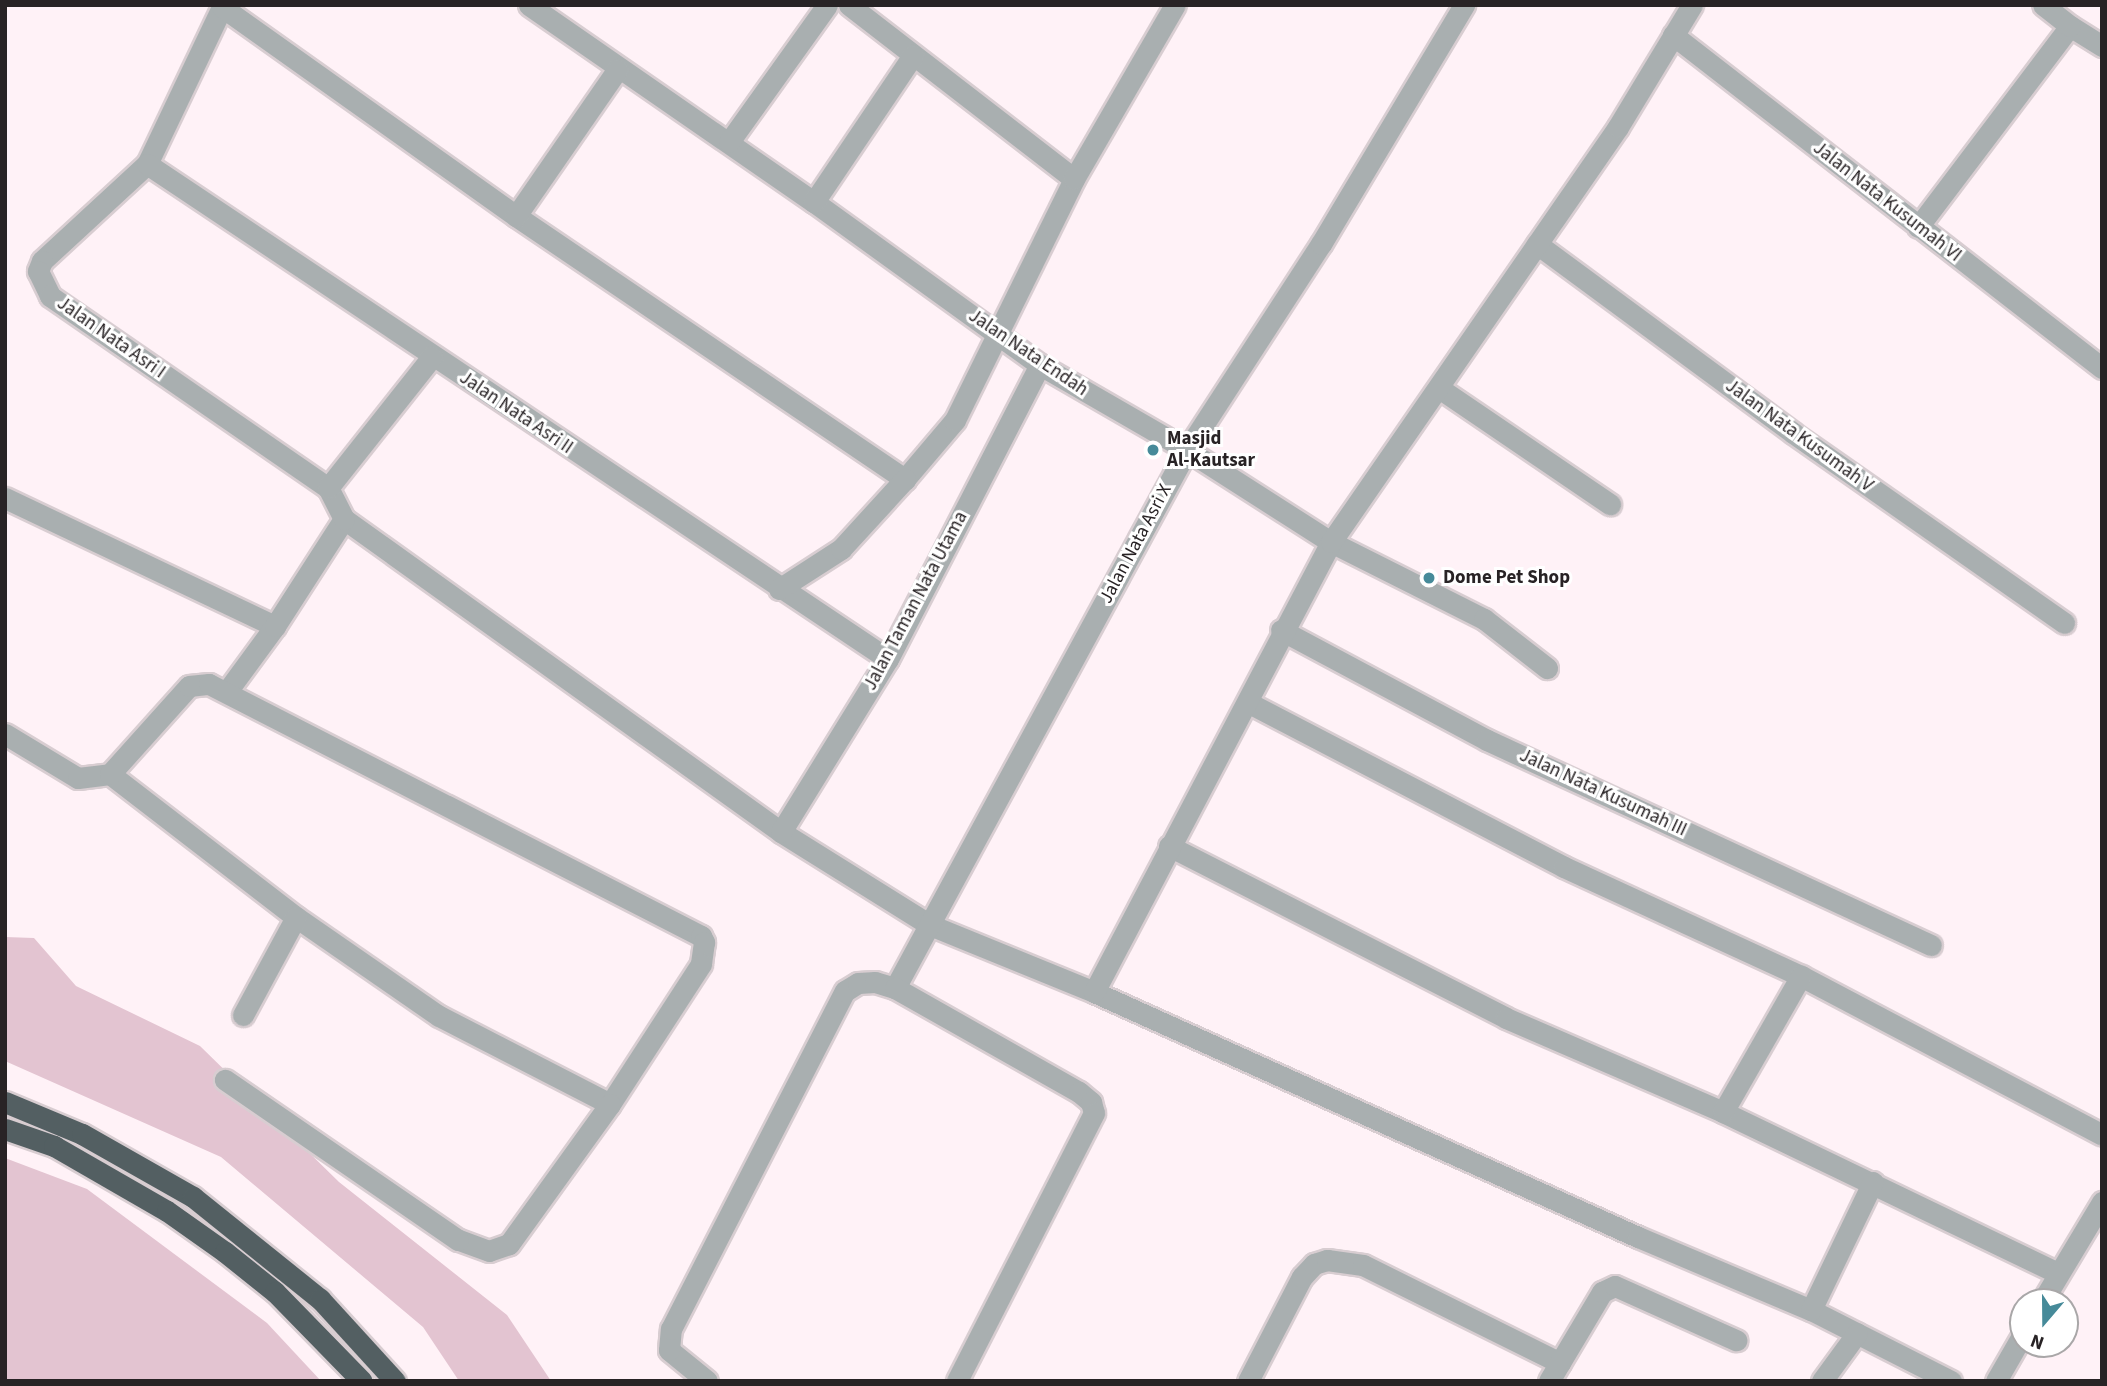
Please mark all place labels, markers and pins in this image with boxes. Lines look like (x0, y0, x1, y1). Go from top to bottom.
place label: Masjid Al-Kautsar (1167, 428, 1255, 472)
marker: Masjid Al-Kautsar (1145, 442, 1161, 458)
place label: Dome Pet Shop (1443, 567, 1570, 589)
marker: Dome Pet Shop (1421, 570, 1437, 586)

